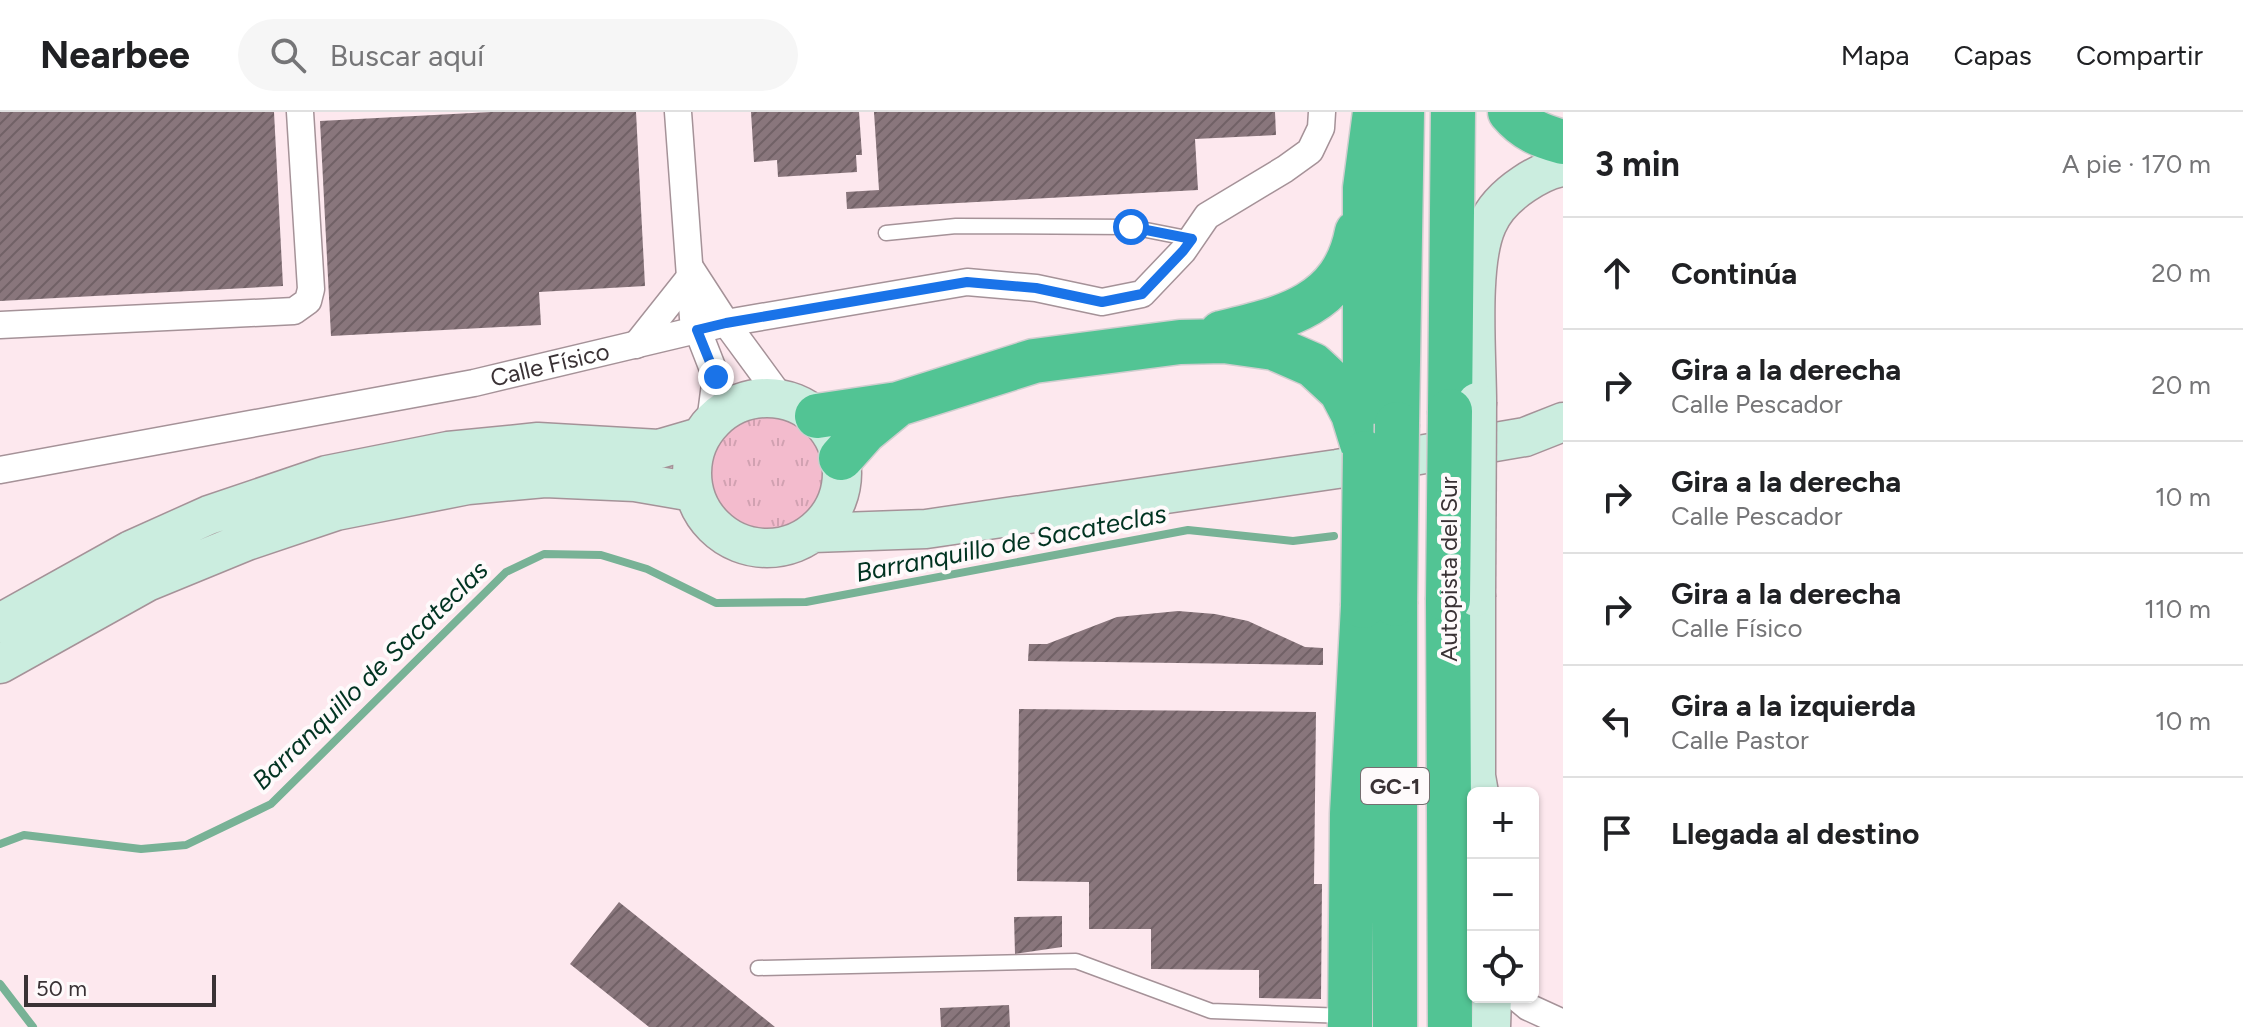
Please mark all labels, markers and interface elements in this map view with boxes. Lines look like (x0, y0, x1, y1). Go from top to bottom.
search box (238, 19, 798, 91)
text: Nearbee (40, 32, 190, 78)
icon: search (266, 33, 310, 77)
text: Buscar aquí (330, 37, 484, 74)
text: Mapa (1841, 38, 1910, 72)
text: Capas (1954, 38, 2032, 72)
text: Compartir (2076, 38, 2203, 72)
text: 3 min (1595, 144, 1680, 185)
text: A pie · 170 m (2062, 148, 2211, 180)
route start (1113, 209, 1149, 245)
icon: ahead (1595, 251, 1639, 295)
text: Continúa (1671, 255, 1797, 292)
text: 20 m (2151, 257, 2211, 289)
street label: Calle Físico (487, 336, 612, 393)
text: Gira a la derecha (1671, 351, 1901, 388)
route end (698, 359, 734, 395)
icon: right (1595, 363, 1639, 407)
text: 20 m (2151, 369, 2211, 401)
text: Calle Pescador (1671, 388, 1843, 420)
text: Gira a la derecha (1671, 463, 1901, 500)
icon: right (1595, 475, 1639, 519)
street label: Autopista del Sur (1434, 476, 1463, 662)
text: 10 m (2155, 481, 2211, 513)
water label: Barranquillo de Sacateclas (853, 497, 1169, 589)
text: Calle Pescador (1671, 500, 1843, 532)
water label: Barranquillo de Sacateclas (245, 554, 495, 796)
text: Gira a la derecha (1671, 575, 1901, 612)
icon: right (1595, 587, 1639, 631)
text: 110 m (2144, 593, 2211, 625)
text: Calle Físico (1671, 612, 1803, 644)
text: Gira a la izquierda (1671, 687, 1916, 724)
icon: left (1595, 699, 1639, 743)
text: 10 m (2155, 705, 2211, 737)
text: Calle Pastor (1671, 724, 1809, 756)
road number: GC-1 (1361, 768, 1429, 804)
map controls (1467, 787, 1539, 1003)
button: + (1467, 787, 1539, 859)
icon: arrive (1595, 811, 1639, 855)
text: Llegada al destino (1671, 815, 1919, 852)
button: − (1467, 859, 1539, 931)
button: locate (1467, 931, 1539, 1003)
scale bar (24, 971, 216, 1007)
text: 50 m (36, 975, 87, 1002)

